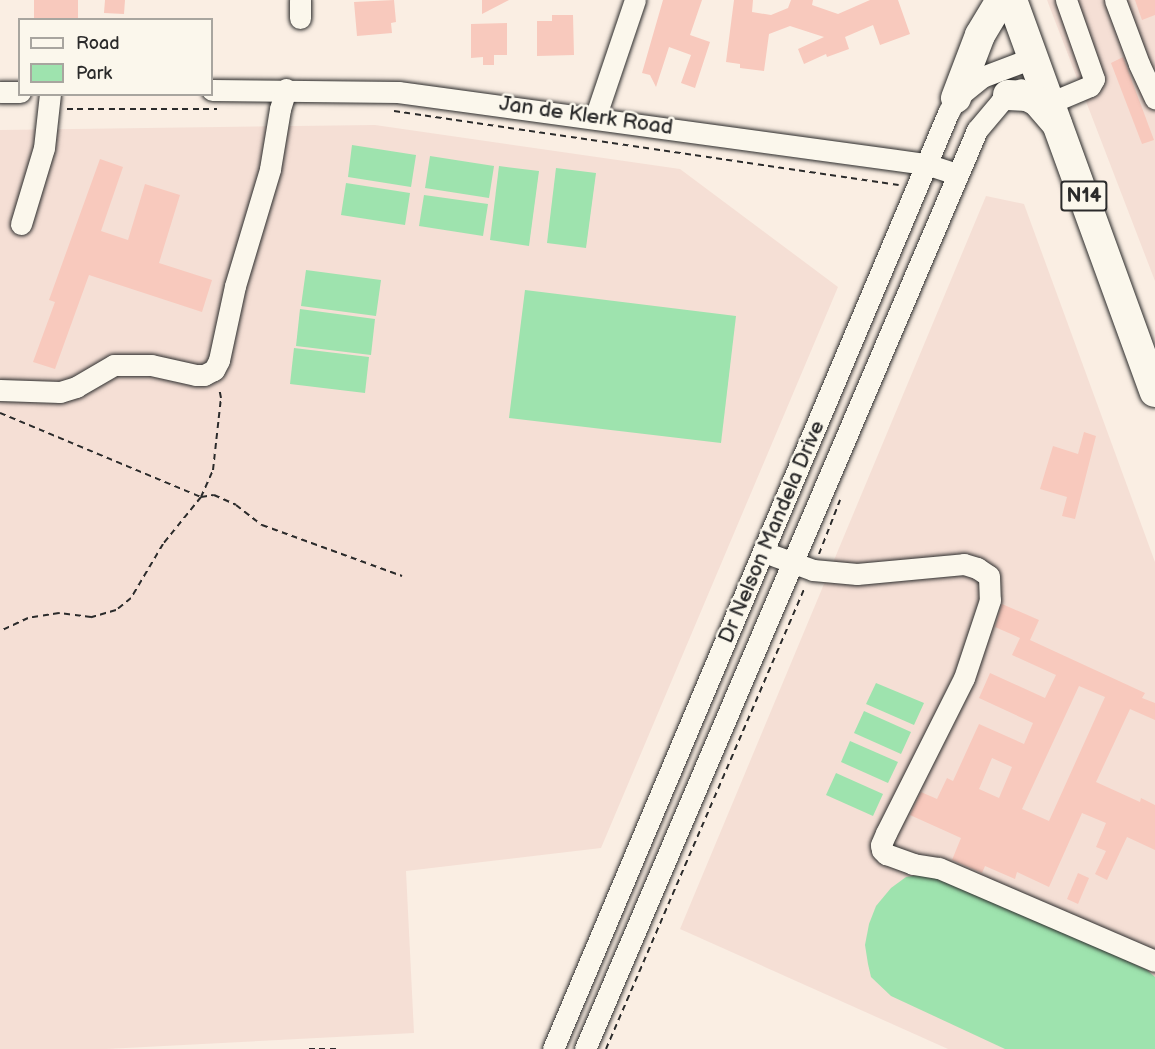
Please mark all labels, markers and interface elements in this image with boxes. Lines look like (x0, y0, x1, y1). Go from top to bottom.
legend (18, 18, 213, 96)
text: Road (76, 33, 120, 54)
text: Park (76, 63, 112, 84)
street label: Jan de Klerk Road (498, 91, 674, 141)
road number: N14 (1060, 179, 1108, 213)
street label: Dr Nelson Mandela Drive (714, 417, 830, 647)

